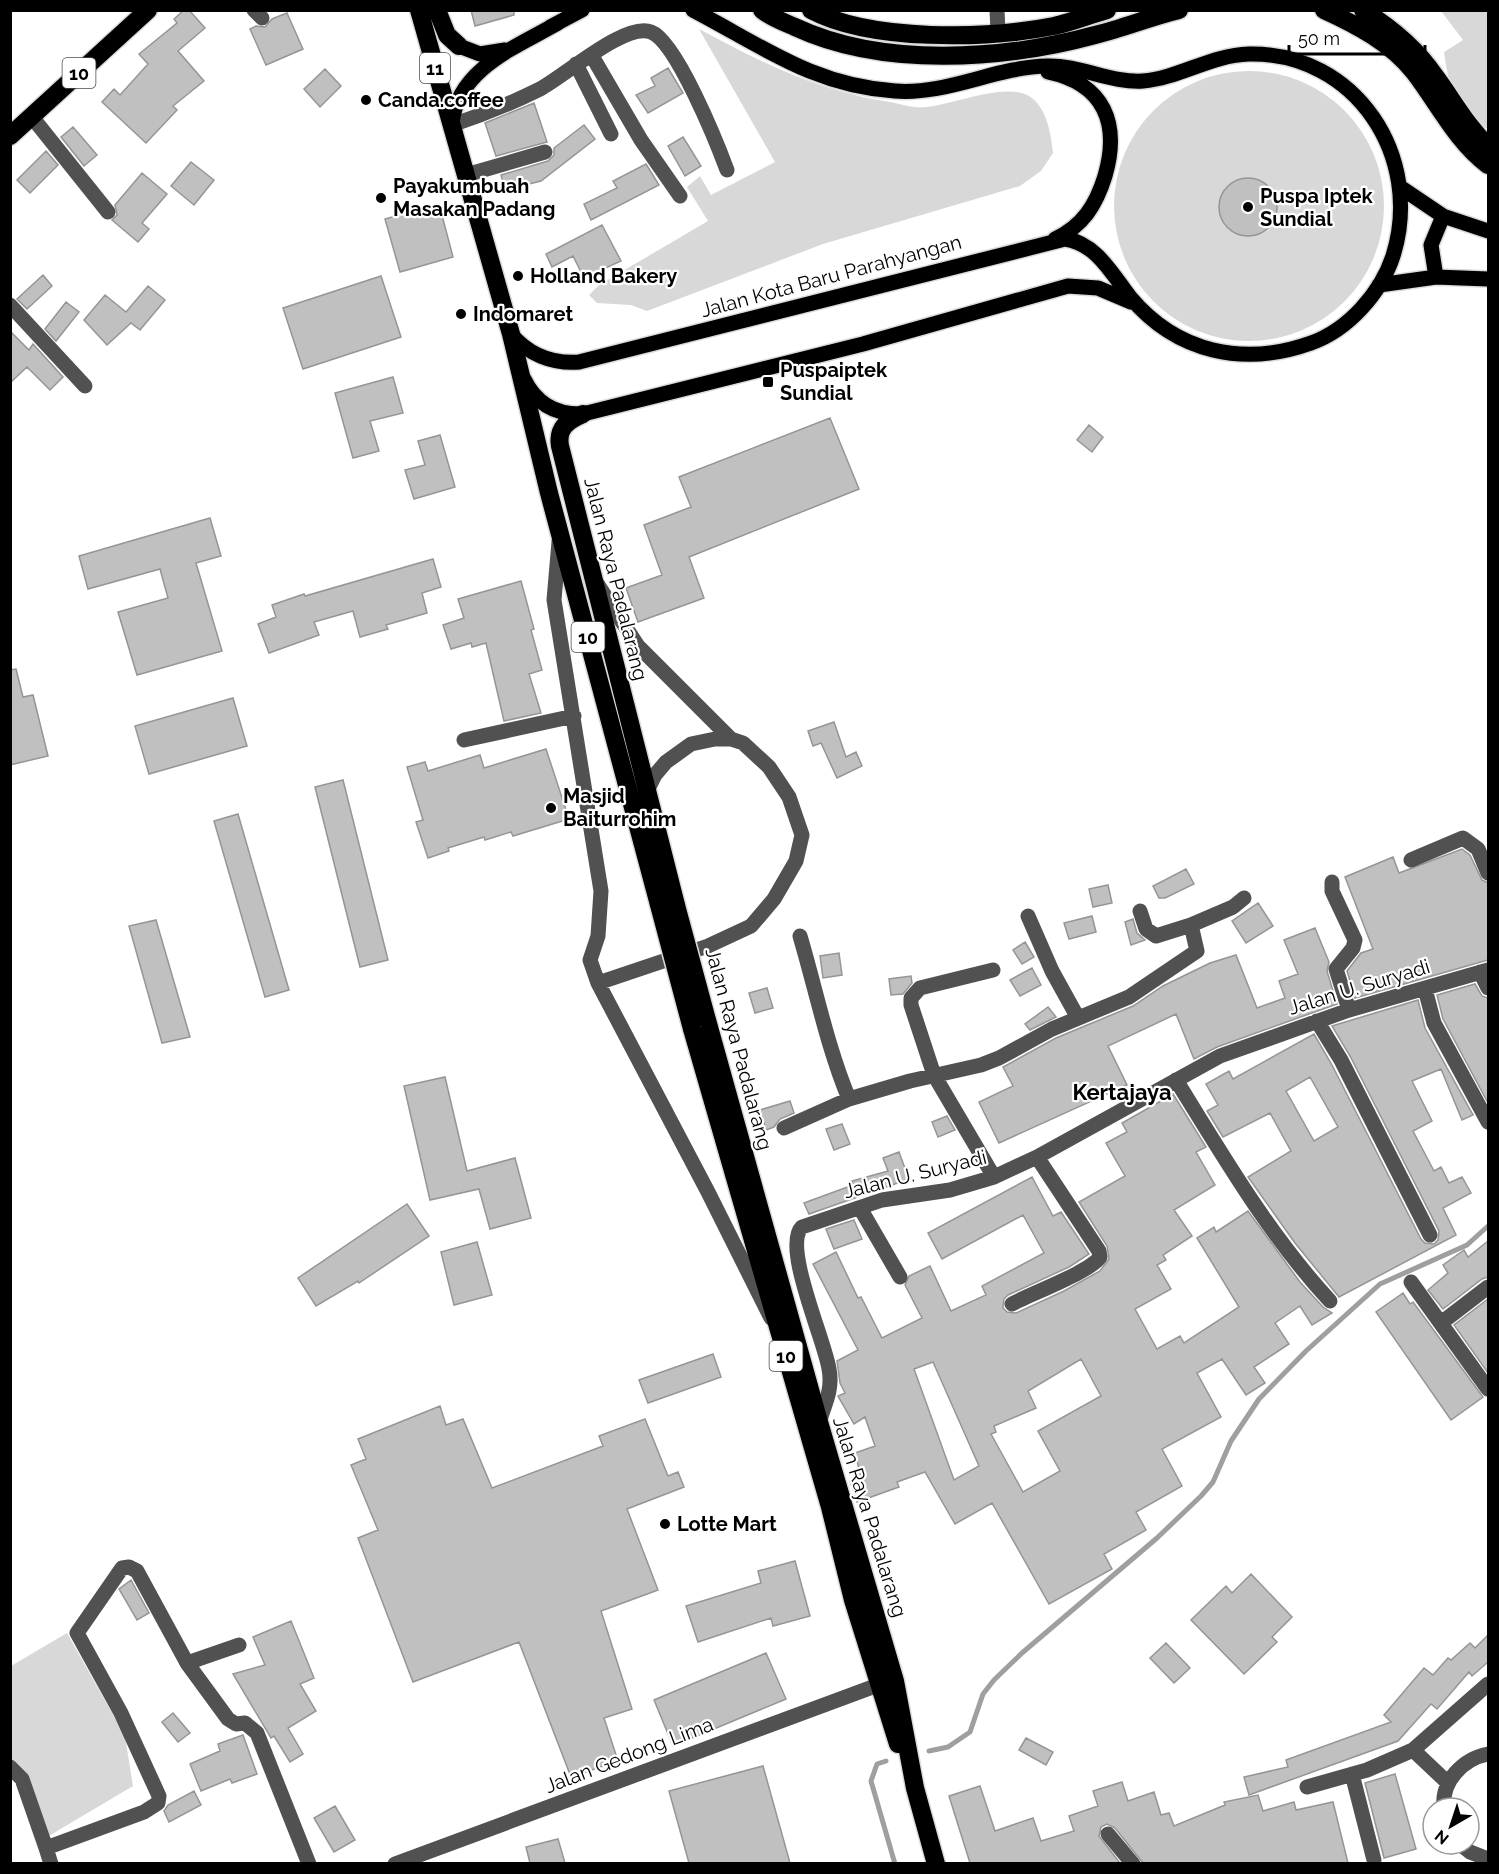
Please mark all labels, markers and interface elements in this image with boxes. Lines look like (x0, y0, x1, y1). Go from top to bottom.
scale bar (1289, 18, 1426, 56)
text: 50 m (1298, 28, 1340, 49)
road number: 11 (420, 53, 450, 83)
road number: 10 (62, 58, 96, 88)
place label: Canda.coffee (378, 88, 504, 112)
marker: Canda.coffee (359, 93, 373, 107)
place label: Payakumbuah Masakan Padang (393, 174, 555, 221)
place label: Puspa Iptek Sundial (1260, 184, 1373, 231)
marker: Payakumbuah Masakan Padang (374, 191, 388, 205)
marker: Puspa Iptek Sundial (1241, 200, 1255, 214)
street label: Jalan Kota Baru Parahyangan (698, 230, 964, 322)
place label: Holland Bakery (530, 264, 677, 288)
marker: Holland Bakery (511, 269, 525, 283)
place label: Indomaret (473, 302, 573, 326)
marker: Indomaret (454, 307, 468, 321)
place label: Puspaiptek Sundial (780, 358, 888, 405)
marker: Puspaiptek Sundial (761, 375, 775, 389)
street label: Jalan Raya Padalarang (579, 475, 653, 683)
road number: 10 (572, 622, 604, 652)
place label: Masjid Baiturrohim (563, 784, 677, 831)
marker: Masjid Baiturrohim (544, 801, 558, 815)
street label: Jalan Raya Padalarang (700, 945, 778, 1153)
street label: Jalan U. Suryadi (1285, 954, 1433, 1020)
district label: Kertajaya (1072, 1079, 1172, 1105)
street label: Jalan U. Suryadi (841, 1145, 989, 1203)
road number: 10 (770, 1341, 802, 1371)
street label: Jalan Raya Padalarang (828, 1414, 912, 1620)
place label: Lotte Mart (677, 1512, 777, 1536)
marker: Lotte Mart (658, 1517, 672, 1531)
street label: Jalan Gedong Lima (541, 1712, 717, 1798)
north arrow (1421, 1796, 1481, 1856)
text: N (1431, 1826, 1453, 1848)

